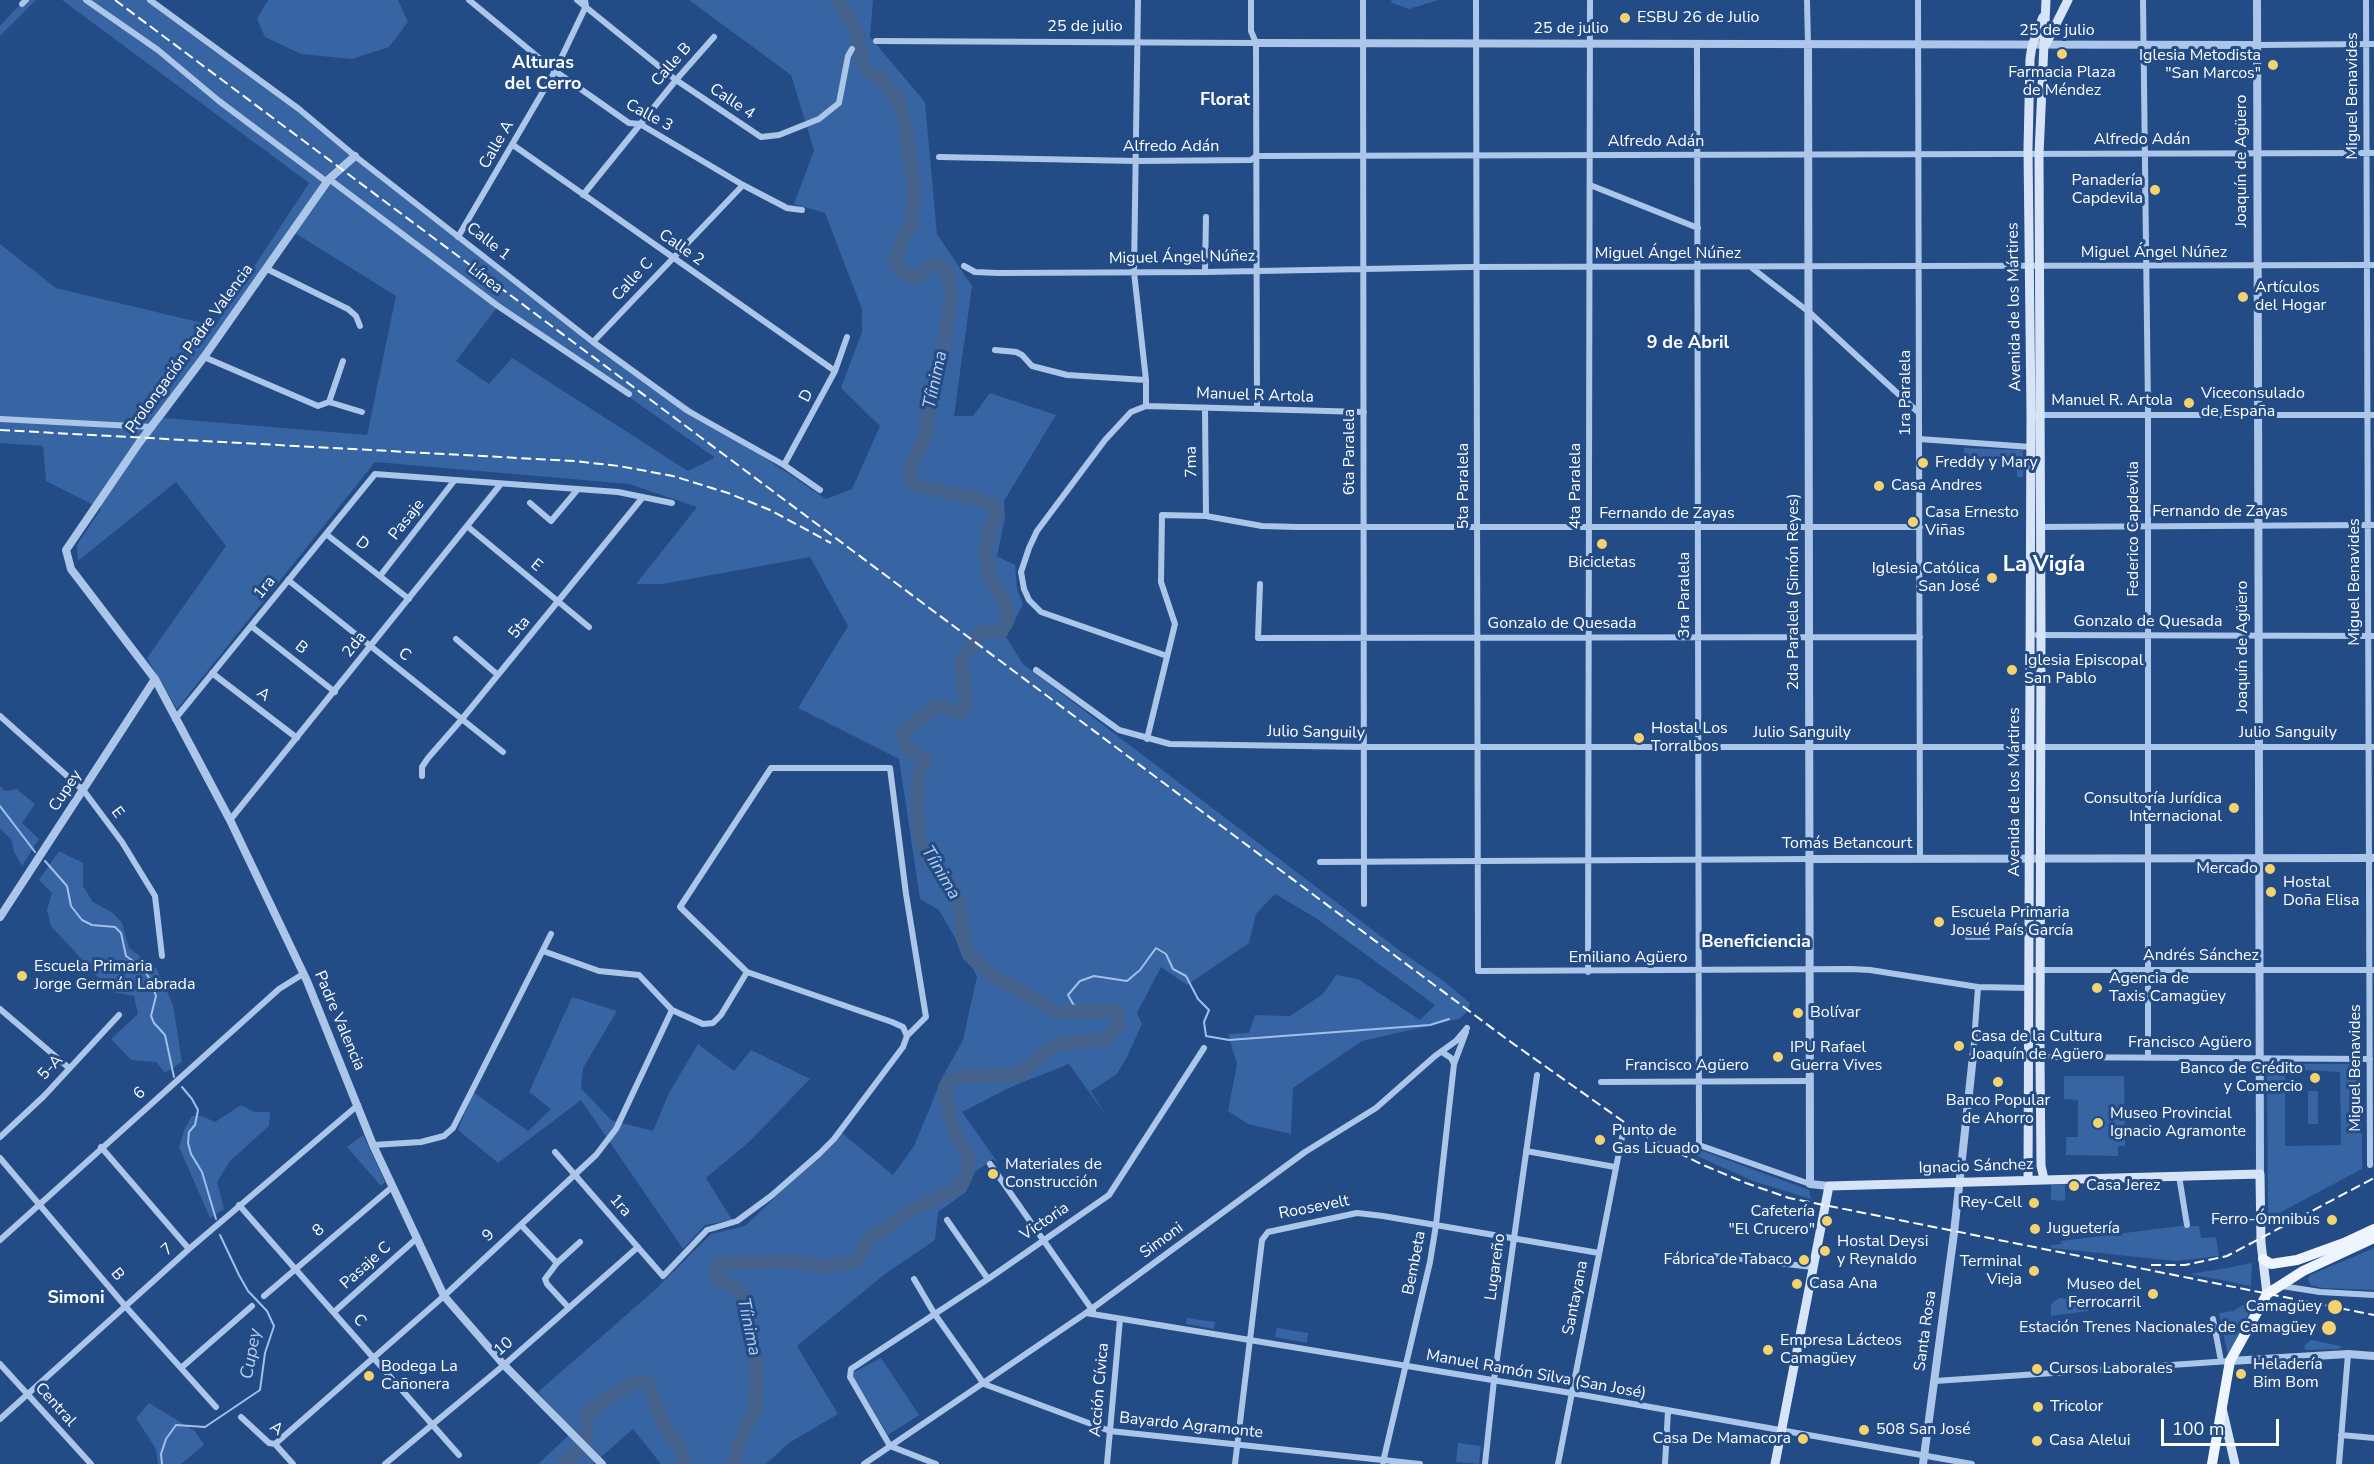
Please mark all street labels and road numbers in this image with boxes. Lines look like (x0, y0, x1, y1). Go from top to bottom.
street label: 25 de julio (1047, 17, 1123, 37)
street label: 25 de julio (1533, 19, 1609, 39)
street label: 25 de julio (2019, 21, 2095, 41)
street label: Miguel Benavides (2343, 32, 2363, 160)
street label: Calle B (648, 39, 696, 91)
street label: Calle 4 (706, 80, 758, 124)
street label: Joaquín de Agüero (2232, 95, 2252, 227)
street label: Calle 3 (622, 96, 676, 136)
street label: Calle A (476, 117, 518, 173)
street label: Alfredo Adán (2094, 130, 2190, 150)
street label: Alfredo Adán (1608, 132, 1704, 152)
street label: Alfredo Adán (1123, 137, 1219, 157)
street label: Calle 1 (462, 219, 514, 265)
street label: Avenida de los Mártires (2004, 222, 2026, 392)
street label: Calle 2 (655, 226, 707, 270)
street label: Miguel Ángel Núñez (2081, 243, 2227, 263)
street label: Miguel Ángel Núñez (1595, 244, 1741, 264)
street label: Miguel Ángel Núñez (1109, 247, 1255, 269)
street label: Calle C (608, 255, 658, 305)
street label: Línea (464, 260, 506, 298)
street label: Prolongación Padre Valencia (122, 261, 258, 437)
street label: 1ra Paralela (1896, 350, 1916, 436)
street label: Manuel R Artola (1196, 384, 1314, 408)
street label: D (796, 386, 818, 406)
street label: Manuel R. Artola (2051, 391, 2173, 411)
street label: 6ta Paralela (1340, 409, 1360, 495)
street label: 5ta Paralela (1454, 443, 1474, 529)
street label: 4ta Paralela (1566, 443, 1586, 529)
street label: 7ma (1182, 446, 1202, 478)
street label: Federico Capdevila (2124, 461, 2144, 597)
street label: 2da Paralela (Simón Reyes) (1784, 493, 1804, 691)
street label: Pasaje (385, 496, 429, 544)
street label: Fernando de Zayas (2152, 502, 2288, 522)
street label: Fernando de Zayas (1599, 504, 1735, 524)
street label: Miguel Benavides (2345, 518, 2365, 646)
street label: D (351, 533, 373, 555)
street label: 3ra Paralela (1675, 552, 1695, 638)
street label: E (526, 556, 546, 576)
street label: 1ra (250, 573, 280, 603)
street label: Joaquín de Agüero (2233, 581, 2253, 713)
street label: Gonzalo de Quesada (2074, 612, 2222, 632)
street label: 5ta (505, 613, 535, 643)
street label: Gonzalo de Quesada (1488, 614, 1636, 634)
street label: 2da (339, 628, 371, 662)
street label: B (291, 637, 311, 659)
street label: C (394, 644, 414, 666)
street label: A (253, 684, 273, 706)
street label: Avenida de los Mártires (2005, 707, 2025, 877)
street label: Julio Sanguily (1267, 723, 1365, 743)
street label: Julio Sanguily (1753, 723, 1851, 743)
street label: Julio Sanguily (2239, 723, 2337, 743)
street label: Cupey (46, 767, 86, 815)
street label: E (107, 803, 127, 823)
street label: Tomás Betancourt (1782, 834, 1912, 854)
street label: Andrés Sánchez (2143, 946, 2259, 966)
street label: Emiliano Agüero (1569, 948, 1687, 968)
street label: Padre Valencia (309, 968, 369, 1074)
street label: Miguel Benavides (2346, 1004, 2366, 1132)
street label: Francisco Agüero (2128, 1033, 2252, 1053)
street label: 5-A (35, 1051, 67, 1085)
street label: Francisco Agüero (1625, 1056, 1749, 1076)
street label: 6 (130, 1084, 150, 1104)
street label: Ignacio Sánchez (1918, 1155, 2034, 1179)
street label: 1ra (605, 1191, 635, 1221)
street label: Roosevelt (1277, 1192, 1351, 1224)
street label: Victoria (1017, 1199, 1073, 1245)
street label: Simoni (1137, 1219, 1187, 1263)
street label: 8 (309, 1221, 329, 1241)
street label: 9 (479, 1226, 499, 1246)
street label: Bembeta (1399, 1229, 1431, 1297)
street label: Lugareño (1482, 1232, 1510, 1302)
street label: Pasaje C (337, 1238, 395, 1294)
street label: 7 (158, 1240, 178, 1260)
street label: Santayana (1559, 1259, 1593, 1337)
street label: B (106, 1265, 128, 1285)
street label: Santa Rosa (1911, 1289, 1941, 1373)
street label: C (348, 1311, 370, 1331)
street label: 10 (490, 1333, 518, 1361)
street label: Acción Cívica (1086, 1342, 1114, 1438)
street label: Manuel Ramón Silva (San José) (1424, 1346, 1648, 1404)
street label: Central (30, 1379, 80, 1431)
street label: Bayardo Agramonte (1118, 1409, 1264, 1443)
street label: A (265, 1418, 287, 1440)

